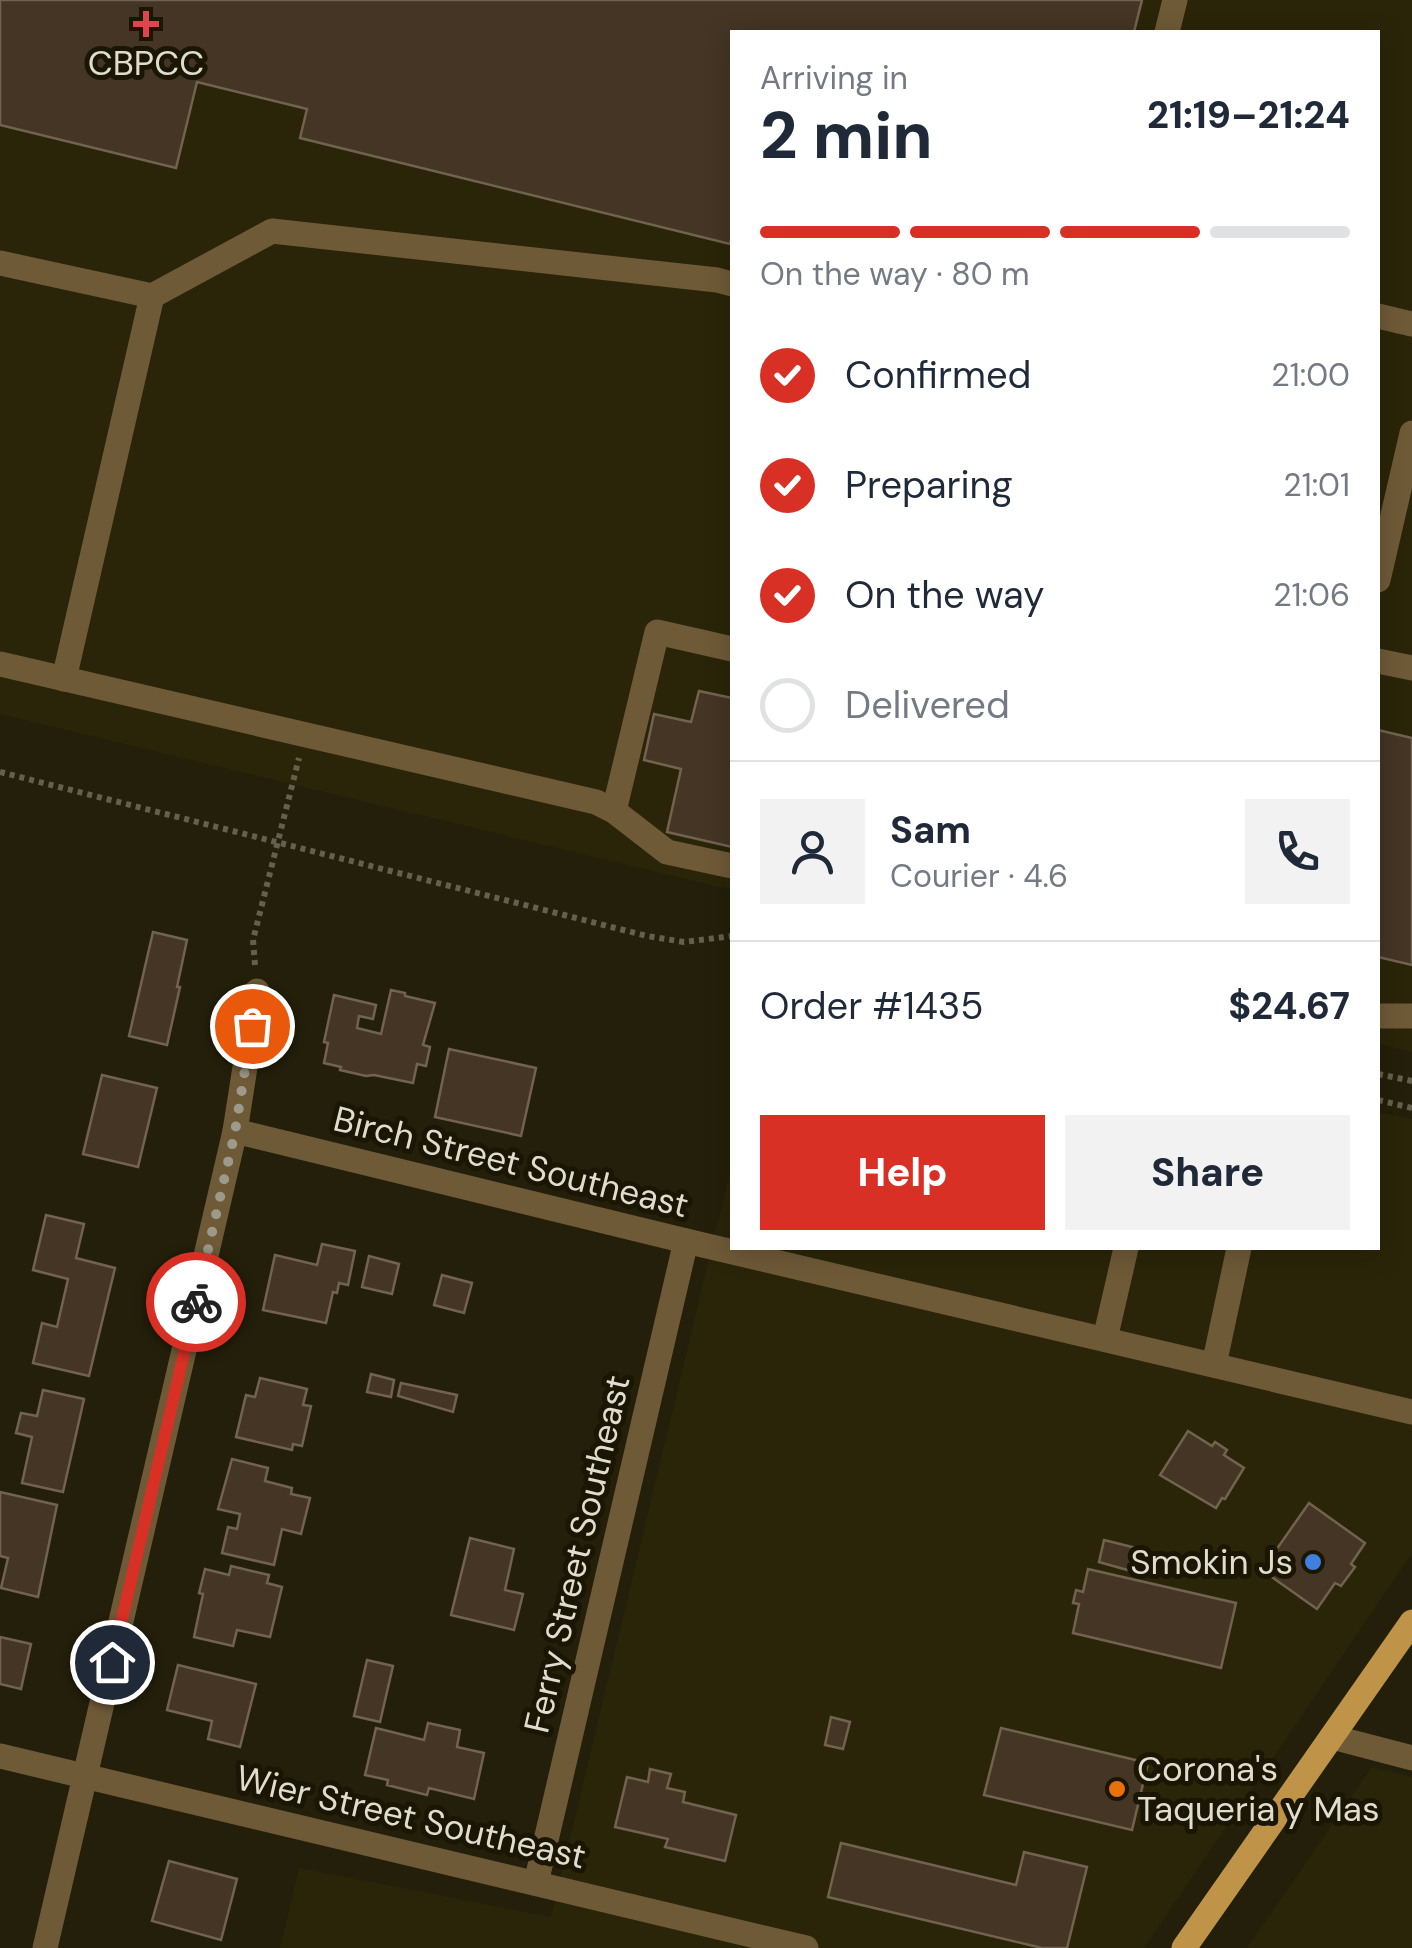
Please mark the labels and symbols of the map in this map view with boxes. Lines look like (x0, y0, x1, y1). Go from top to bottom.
marker: CBPCC (133, 11, 159, 37)
place label: CBPCC (88, 40, 204, 86)
pin (210, 984, 295, 1069)
street label: Birch Street Southeast (329, 1096, 693, 1228)
courier (146, 1252, 246, 1352)
street label: Ferry Street Southeast (513, 1371, 641, 1737)
place label: Smokin Js (1130, 1539, 1293, 1585)
marker: Smokin Js (1302, 1551, 1324, 1573)
pin (70, 1620, 155, 1705)
place label: Corona's Taqueria y Mas (1137, 1746, 1379, 1832)
street label: Wier Street Southeast (232, 1754, 590, 1880)
marker: Corona's Taqueria y Mas (1106, 1778, 1128, 1800)

